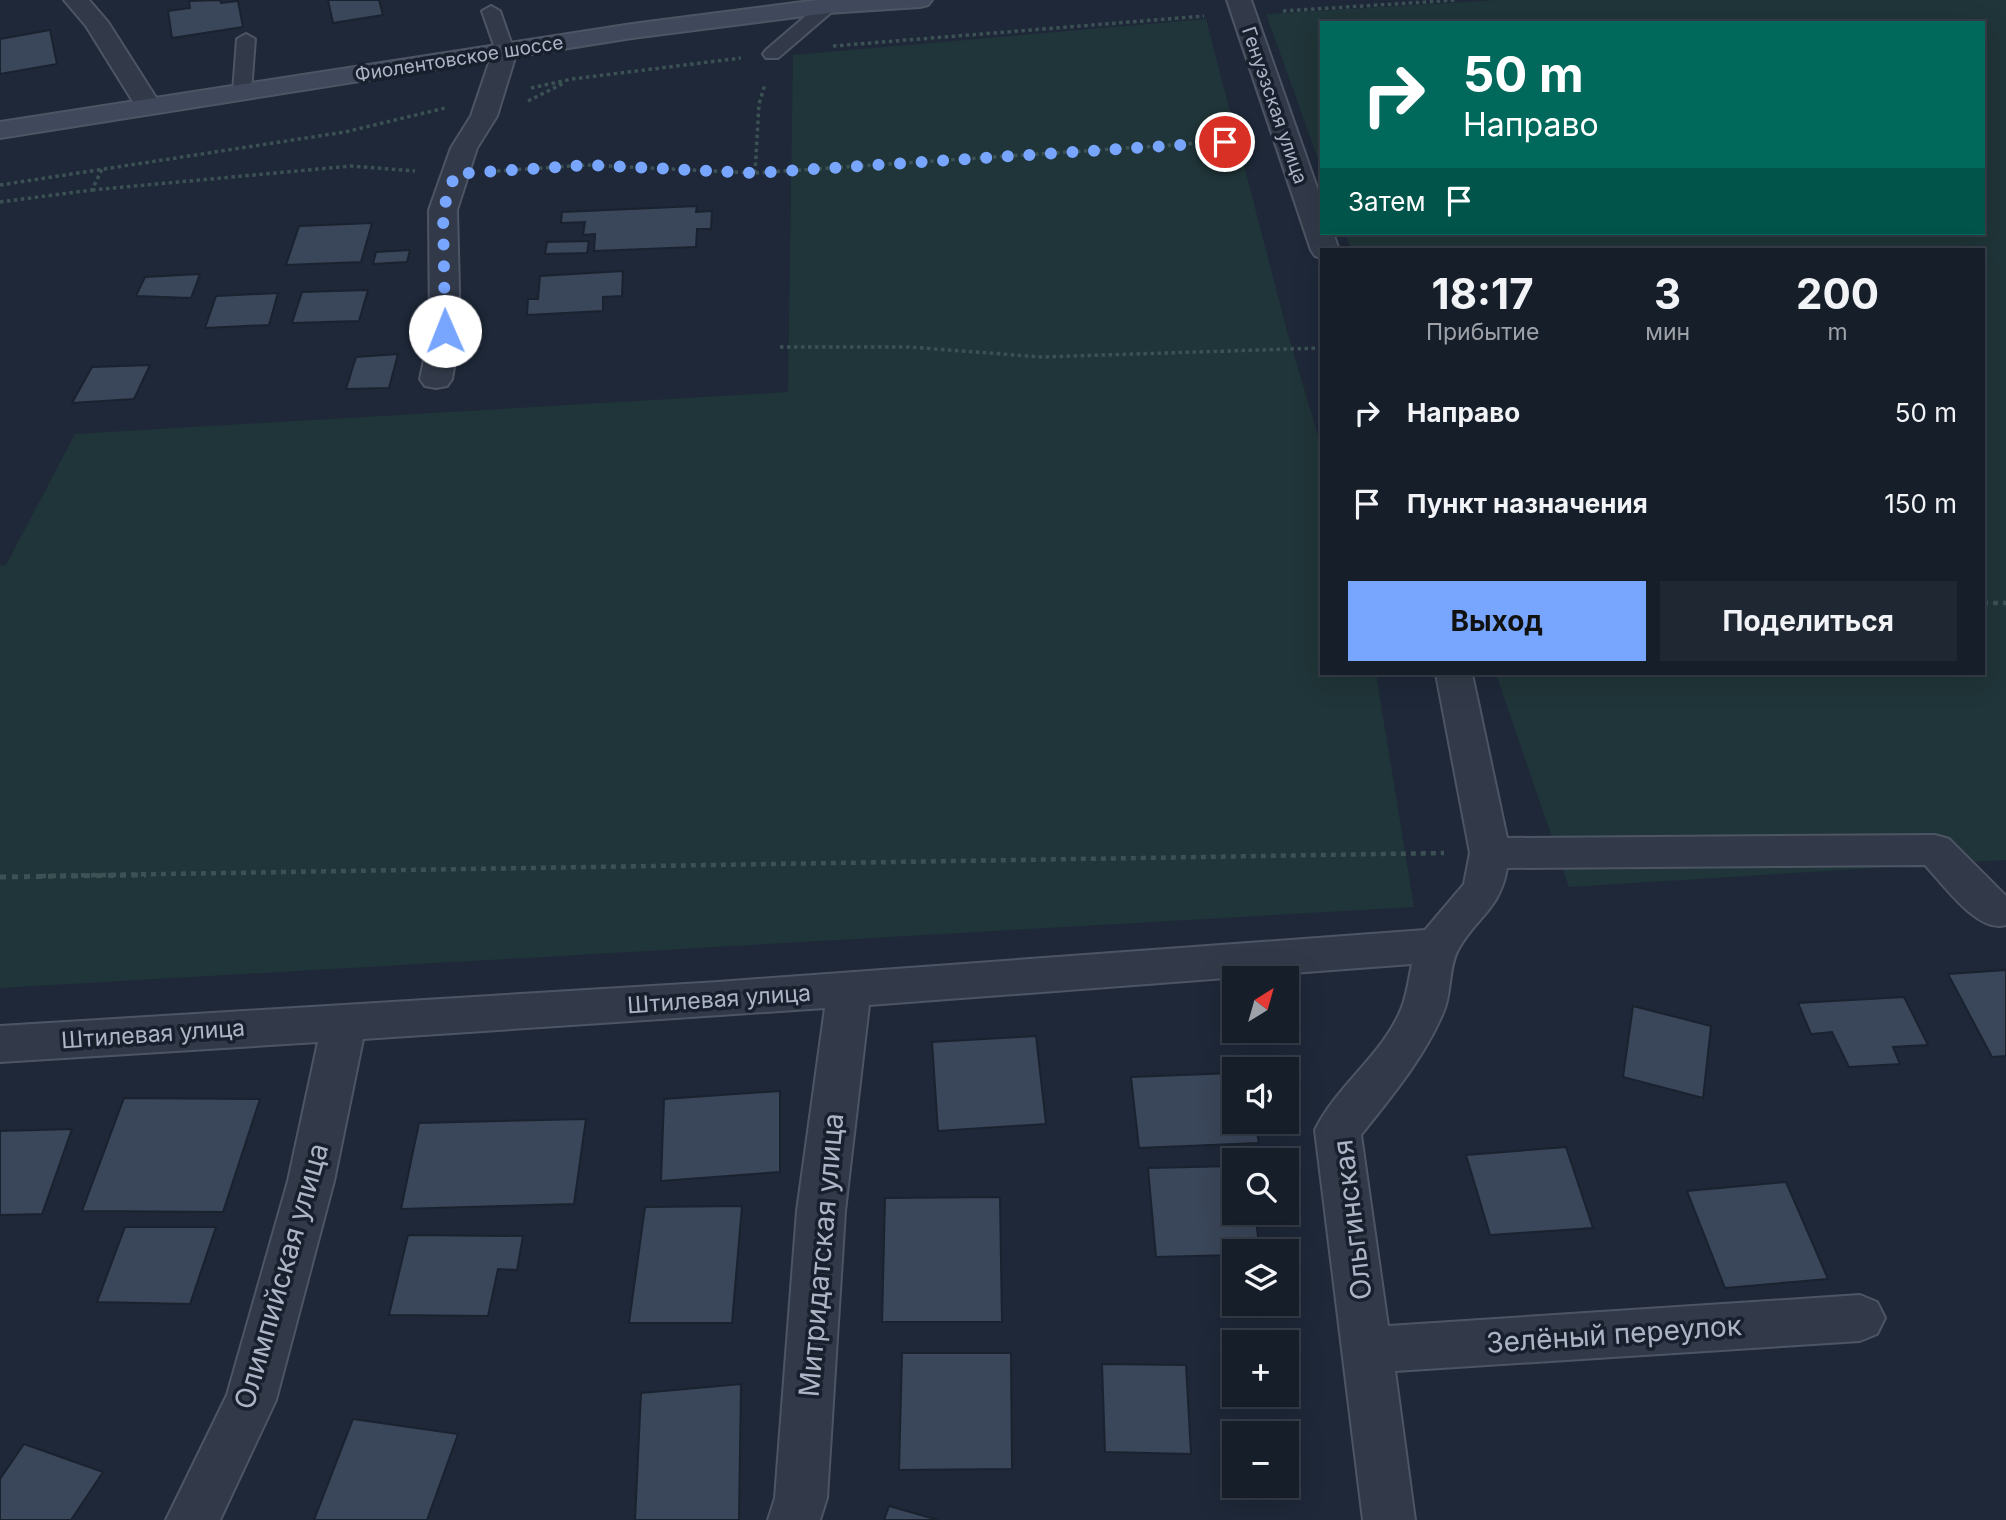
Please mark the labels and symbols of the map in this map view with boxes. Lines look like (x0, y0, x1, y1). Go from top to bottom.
street label: Генуэзская улица (1237, 24, 1312, 187)
street label: Фиолентовское шоссе (353, 31, 565, 86)
pin (1195, 112, 1255, 172)
position arrow (408, 294, 482, 368)
north arrow (1222, 966, 1298, 1043)
street label: Штилевая улица (626, 979, 812, 1019)
street label: Штилевая улица (60, 1014, 246, 1054)
street label: Митридатская улица (792, 1112, 850, 1398)
street label: Ольгинская (1325, 1138, 1379, 1302)
street label: Олимпийская улица (227, 1139, 335, 1413)
street label: Зелёный переулок (1485, 1308, 1743, 1360)

